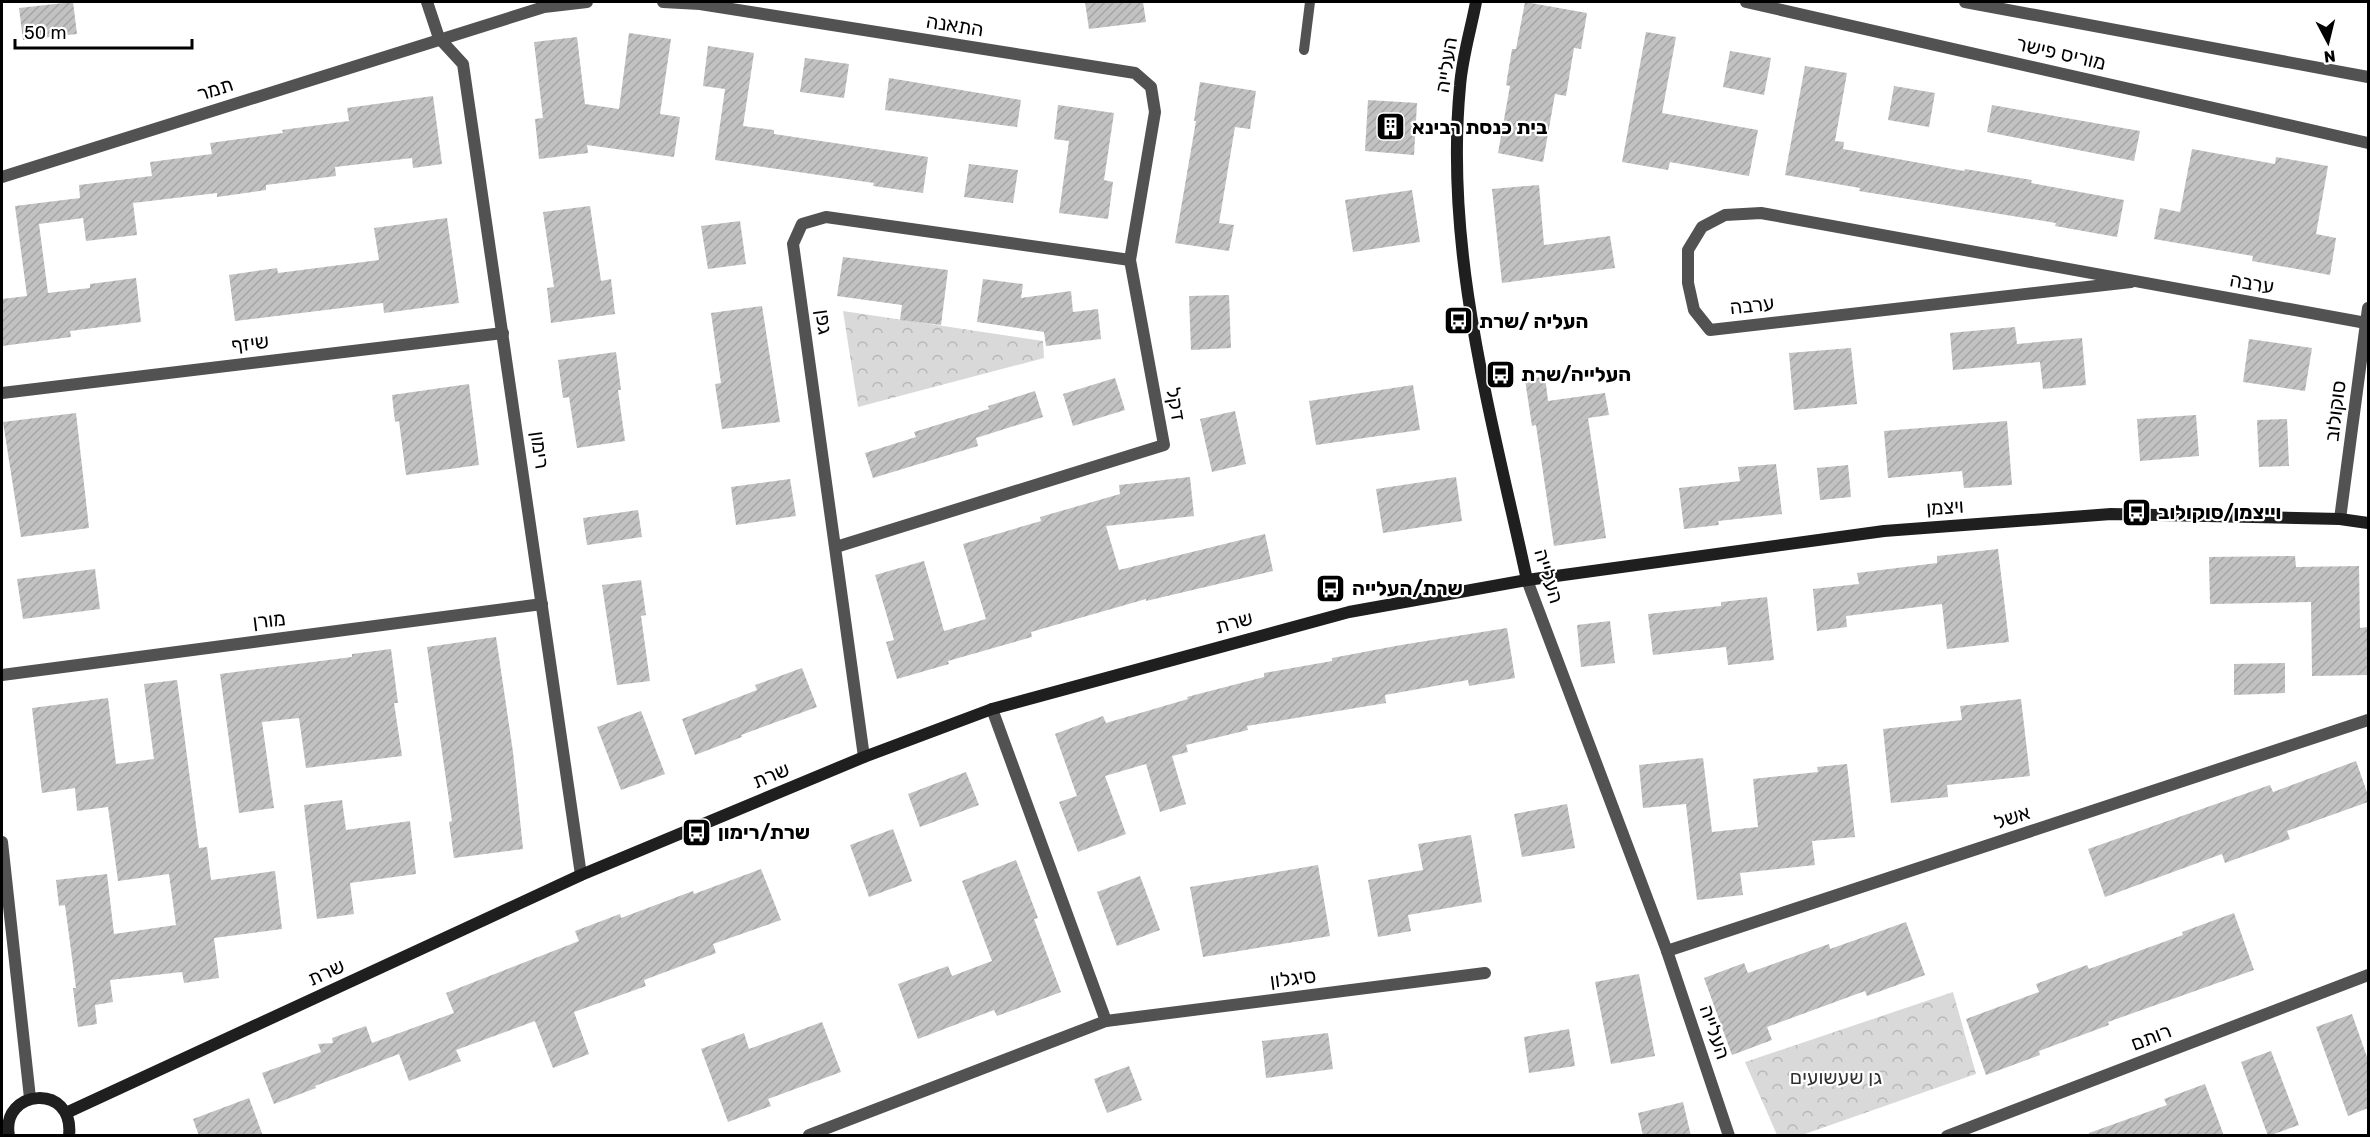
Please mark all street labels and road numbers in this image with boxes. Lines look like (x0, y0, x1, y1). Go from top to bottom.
street label: התאנה (925, 9, 985, 41)
street label: מוריס פישר (2014, 31, 2108, 75)
street label: העלייה (1430, 35, 1462, 95)
street label: תמר (194, 72, 236, 106)
street label: ערבה (2228, 267, 2276, 299)
street label: ערבה (1728, 291, 1776, 319)
street label: גפן (810, 308, 838, 336)
street label: שיזף (230, 329, 270, 357)
street label: סוקולוב (2319, 379, 2351, 443)
street label: דקל (1161, 385, 1191, 423)
street label: רימון (525, 430, 555, 470)
street label: ויצמן (1925, 494, 1965, 520)
street label: העלייה (1529, 546, 1569, 606)
street label: מורן (251, 606, 287, 634)
street label: שרת (1213, 606, 1255, 638)
street label: שרת (749, 757, 793, 793)
street label: אשל (1991, 800, 2033, 834)
street label: שרת (304, 953, 348, 991)
street label: סיגלון (1269, 963, 1317, 993)
street label: העלייה (1695, 1002, 1735, 1062)
street label: רותם (2127, 1018, 2175, 1056)

